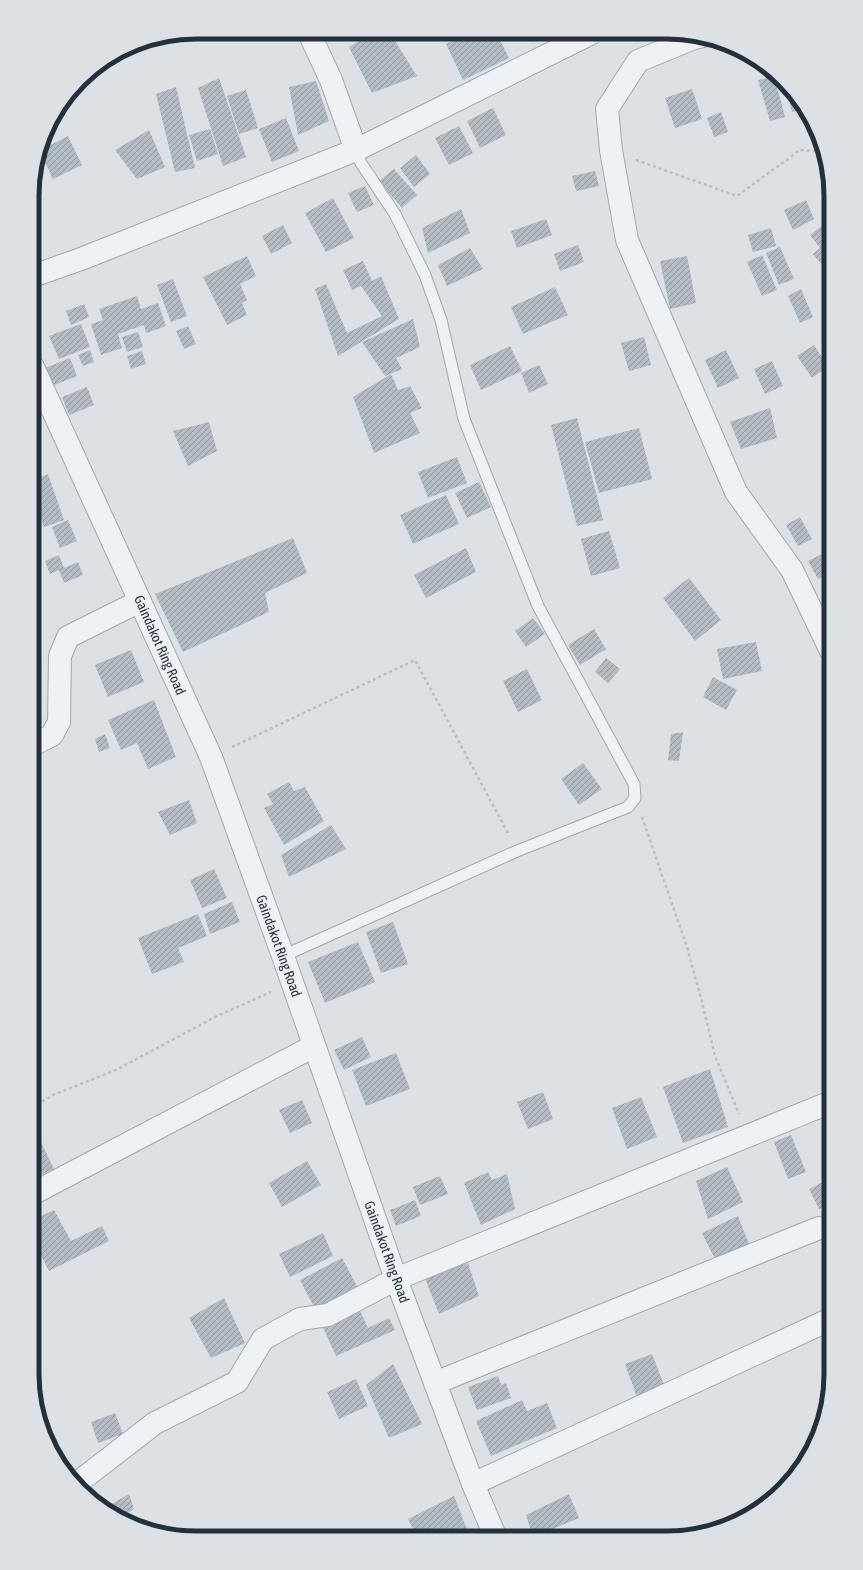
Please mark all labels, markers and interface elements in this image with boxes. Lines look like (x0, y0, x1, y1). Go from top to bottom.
street label: Gaindakot Ring Road (131, 593, 189, 697)
street label: Gaindakot Ring Road (253, 893, 305, 999)
street label: Gaindakot Ring Road (361, 1199, 413, 1305)

